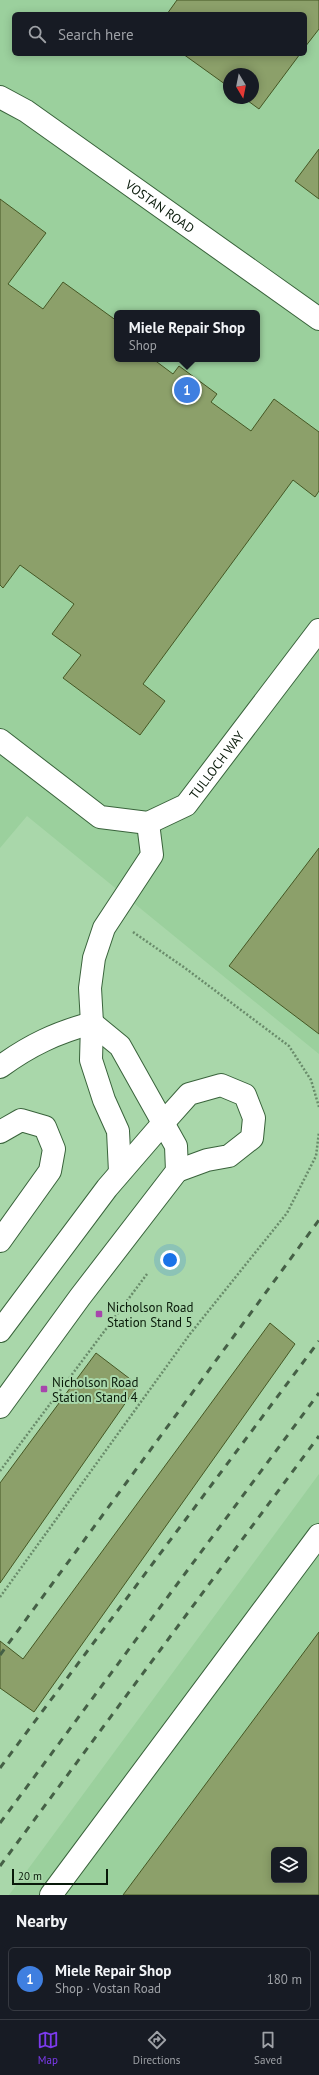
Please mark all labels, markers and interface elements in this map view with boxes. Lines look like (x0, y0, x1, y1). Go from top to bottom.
search box (12, 12, 307, 56)
icon: search (26, 23, 48, 45)
text: Search here (58, 25, 134, 44)
north arrow (223, 68, 259, 104)
street label: VOSTAN ROAD (121, 176, 198, 237)
popup (114, 310, 260, 362)
text: Miele Repair Shop (129, 318, 245, 337)
text: Shop (129, 337, 157, 354)
pin: 1 (174, 375, 200, 405)
street label: TULLOCH WAY (186, 727, 249, 803)
your location (160, 1250, 180, 1270)
place label: Nicholson Road Station Stand 5 (107, 1299, 194, 1331)
marker: Nicholson Road Station Stand 5 (94, 1309, 104, 1319)
place label: Nicholson Road Station Stand 4 (52, 1374, 139, 1406)
marker: Nicholson Road Station Stand 4 (39, 1384, 49, 1394)
map controls (271, 1847, 307, 1883)
button: layers (271, 1847, 307, 1883)
scale bar (12, 1867, 108, 1886)
text: 20 m (18, 1869, 42, 1883)
text: Nearby (16, 1910, 67, 1932)
text: Miele Repair Shop (55, 1961, 171, 1980)
text: 1 (26, 1971, 34, 1988)
text: 180 m (267, 1971, 302, 1988)
text: Shop · Vostan Road (55, 1980, 161, 1997)
tab: Map (37, 2029, 59, 2067)
tab: Directions (133, 2029, 180, 2067)
tab: Saved (254, 2029, 282, 2067)

